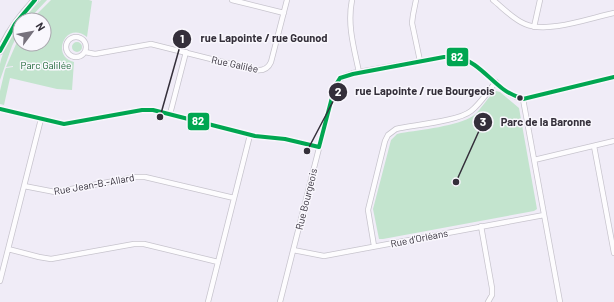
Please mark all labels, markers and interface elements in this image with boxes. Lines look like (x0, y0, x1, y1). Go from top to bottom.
north arrow (12, 12, 52, 52)
text: N (33, 20, 48, 33)
callout: rue Lapointe / rue Gounod (172, 27, 335, 50)
text: 1 (180, 31, 184, 45)
text: rue Lapointe / rue Gounod (201, 31, 327, 44)
line badge: 82 (446, 47, 469, 67)
text: 82 (451, 50, 463, 63)
street label: Rue Galilée (210, 53, 260, 75)
park label: Parc Galilée (21, 59, 71, 71)
callout: rue Lapointe / rue Bourgeois (328, 80, 503, 103)
text: 2 (335, 84, 342, 98)
text: rue Lapointe / rue Bourgeois (355, 84, 495, 97)
unlabelled marker (515, 93, 525, 103)
callout: Parc de la Baronne (473, 111, 599, 134)
line badge: 82 (187, 112, 210, 131)
text: 82 (192, 114, 204, 127)
text: 3 (480, 114, 486, 128)
text: Parc de la Baronne (501, 115, 591, 128)
street label: Rue Bourgeois (293, 167, 319, 231)
street label: Rue Jean-B.-Allard (53, 171, 135, 197)
street label: Rue d'Orléans (389, 227, 449, 249)

